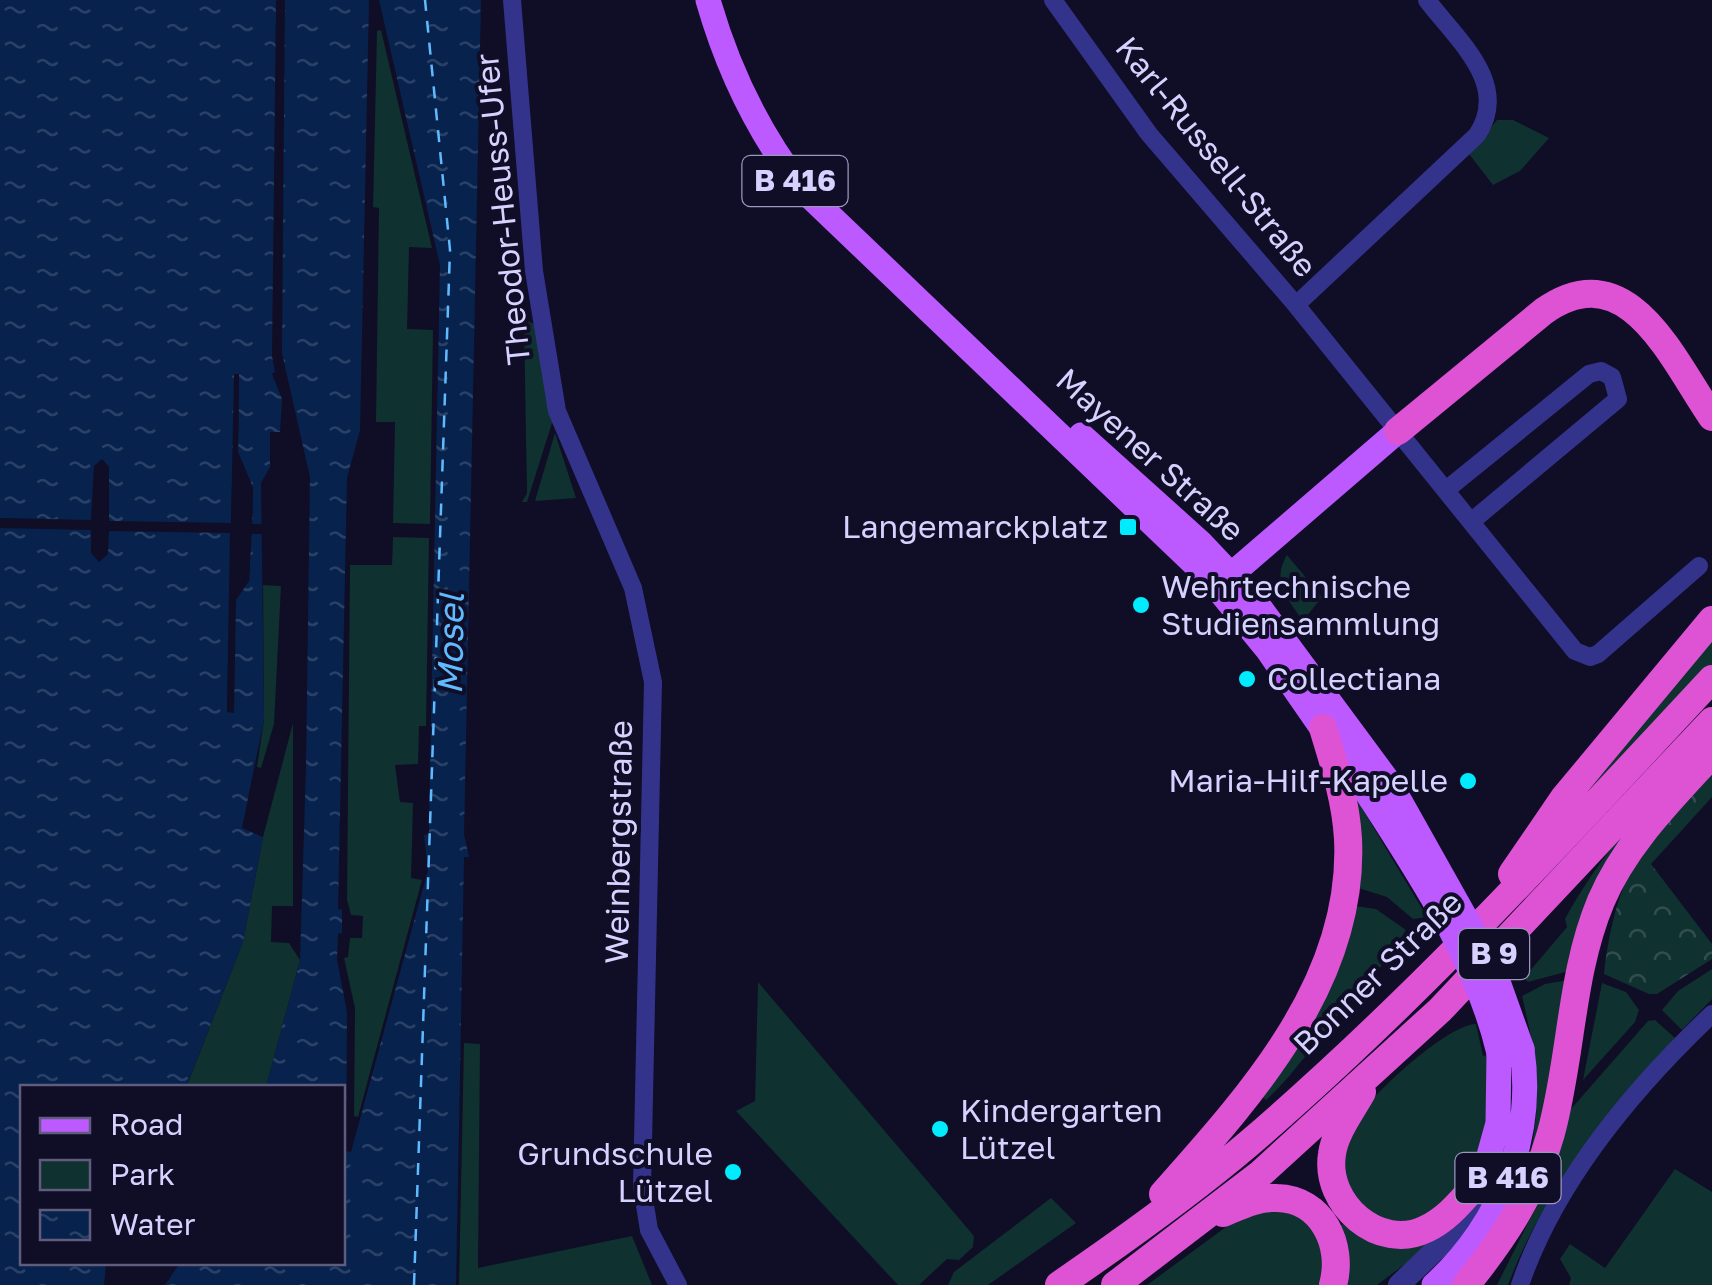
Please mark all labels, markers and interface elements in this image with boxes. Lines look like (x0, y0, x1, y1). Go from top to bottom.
street label: Karl-Russell-Straße (1108, 29, 1325, 284)
street label: Theodor-Heuss-Ufer (467, 51, 537, 367)
road number: B 416 (742, 156, 848, 206)
street label: Mayener Straße (1049, 360, 1252, 549)
place label: Langemarckplatz (842, 507, 1108, 545)
marker: Langemarckplatz (1117, 516, 1139, 538)
place label: Wehrtechnische Studiensammlung (1161, 567, 1440, 642)
water label: Mosel (428, 591, 472, 695)
marker: Wehrtechnische Studiensammlung (1130, 594, 1152, 616)
place label: Collectiana (1267, 659, 1441, 697)
marker: Collectiana (1236, 668, 1258, 690)
street label: Weinbergstraße (597, 720, 639, 964)
place label: Maria-Hilf-Kapelle (1168, 761, 1448, 799)
marker: Maria-Hilf-Kapelle (1457, 770, 1479, 792)
street label: Bonner Straße (1285, 883, 1469, 1062)
road number: B 9 (1459, 929, 1529, 979)
legend (20, 1085, 345, 1265)
place label: Kindergarten Lützel (960, 1091, 1163, 1166)
text: Road (110, 1106, 184, 1142)
marker: Kindergarten Lützel (929, 1118, 951, 1140)
place label: Grundschule Lützel (517, 1134, 713, 1209)
road number: B 416 (1456, 1153, 1560, 1203)
text: Park (110, 1156, 175, 1192)
marker: Grundschule Lützel (722, 1161, 744, 1183)
text: Water (110, 1206, 196, 1242)

